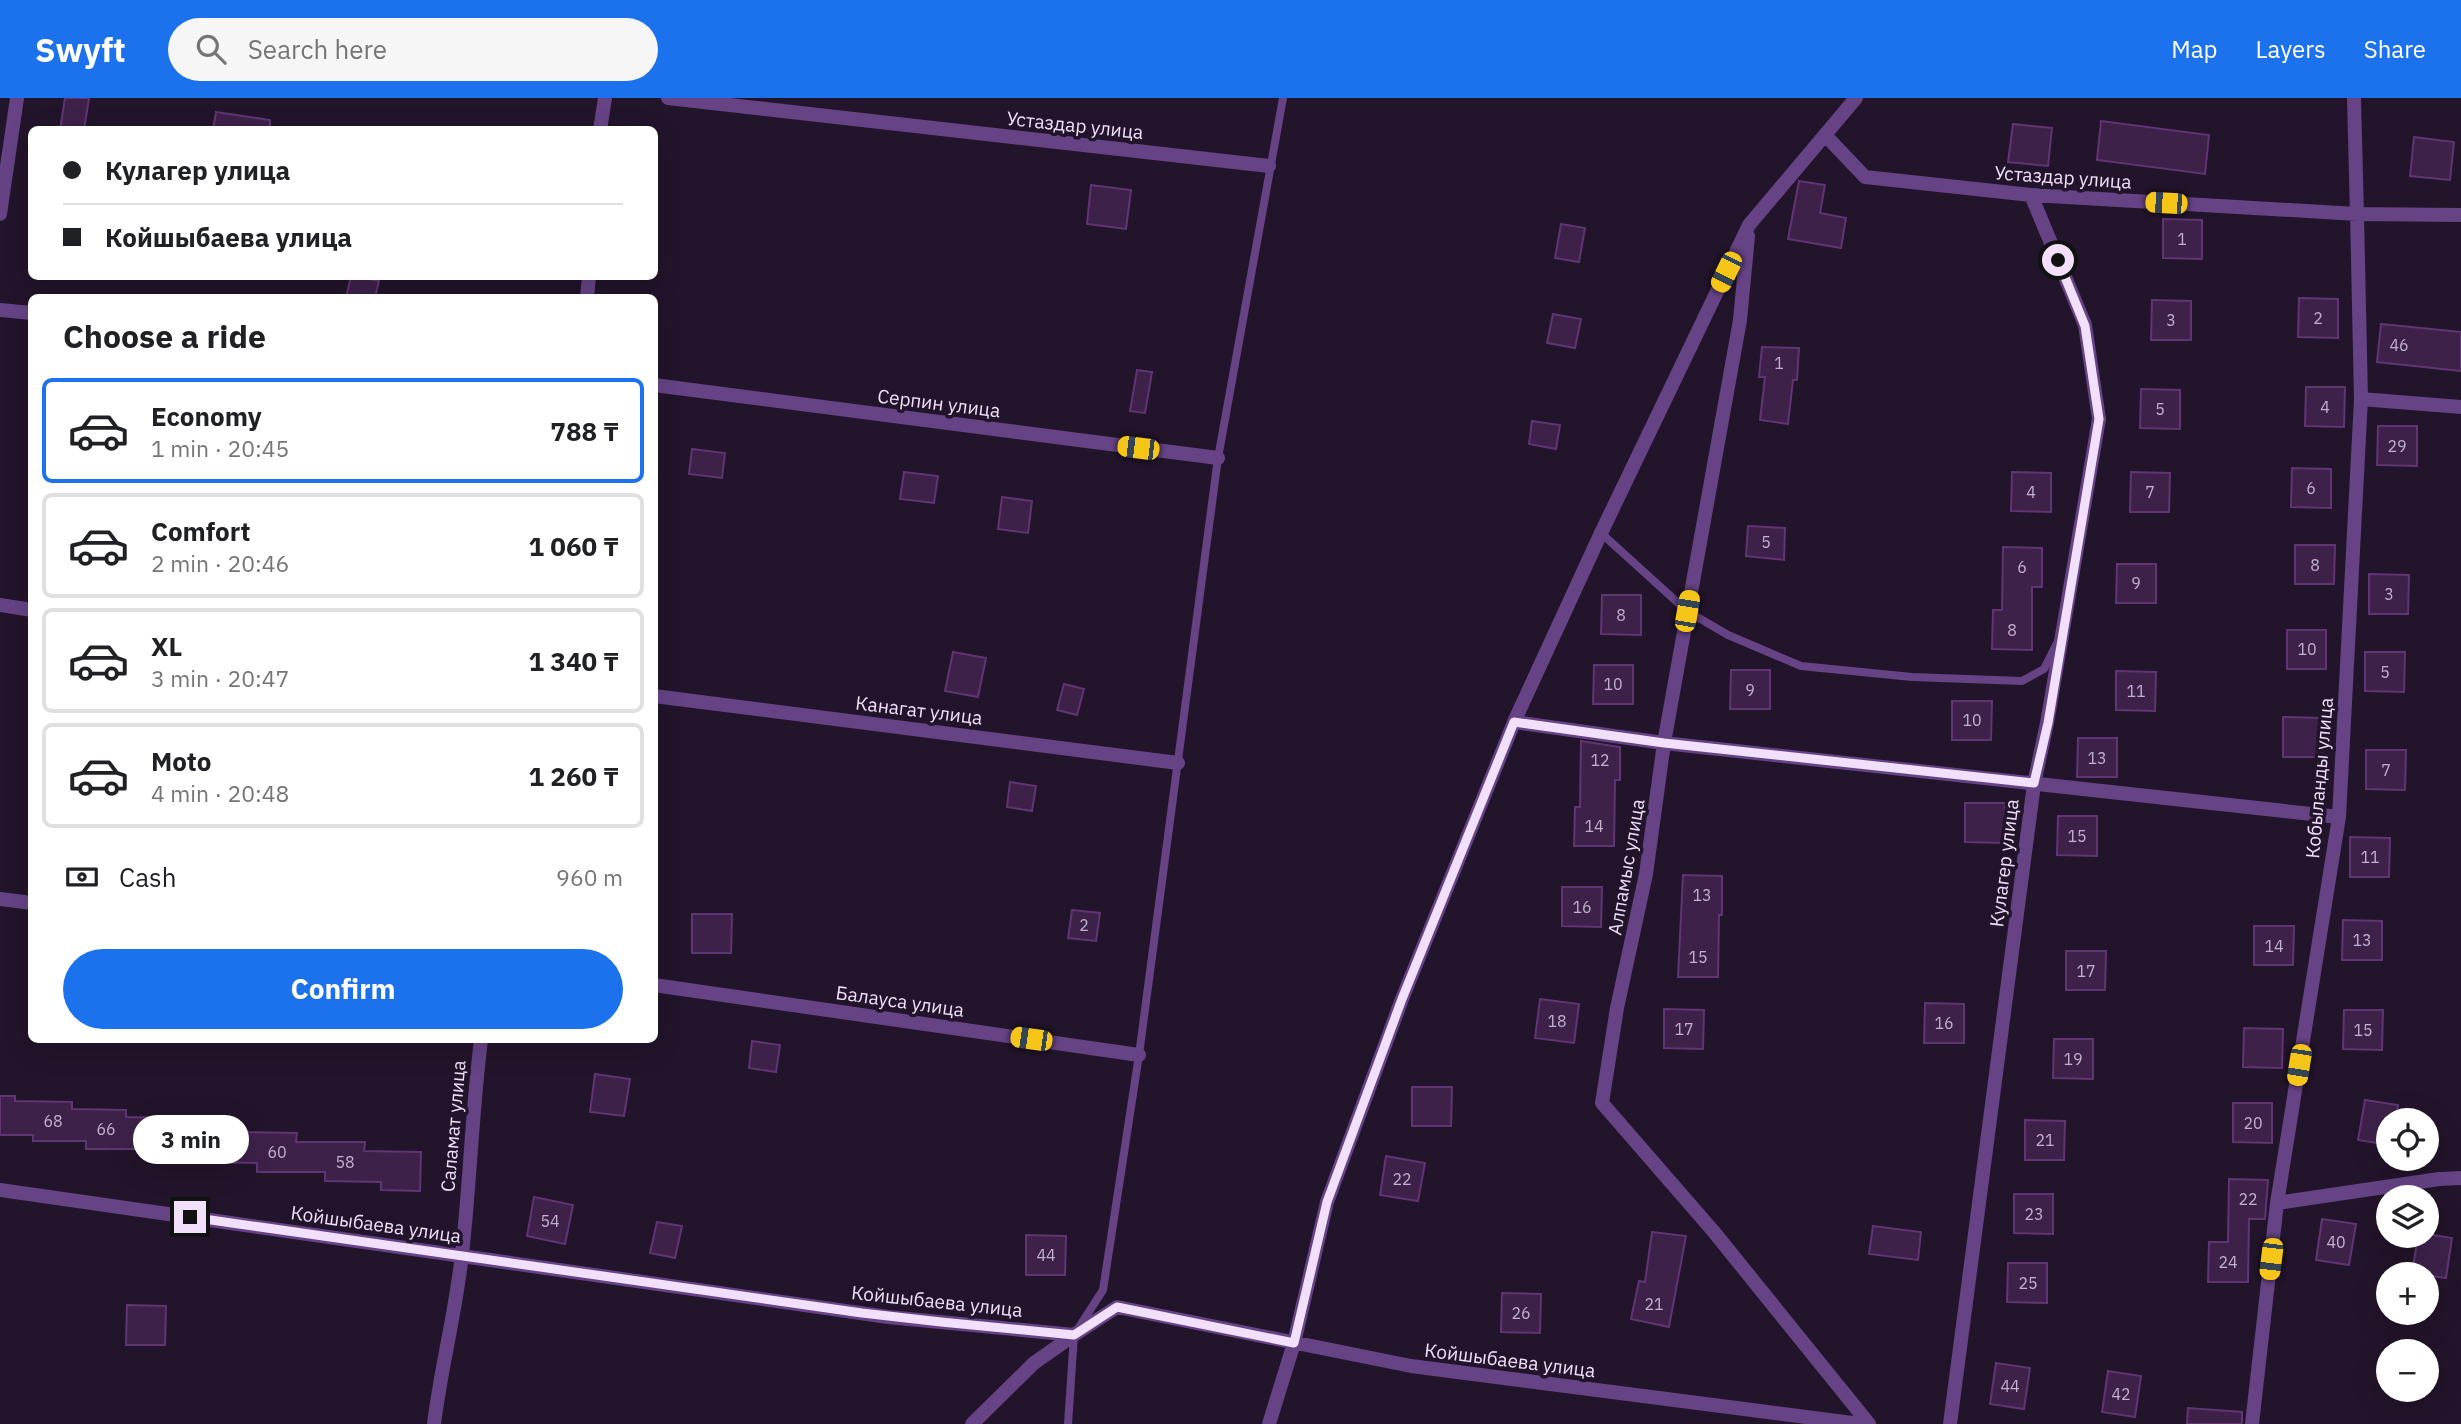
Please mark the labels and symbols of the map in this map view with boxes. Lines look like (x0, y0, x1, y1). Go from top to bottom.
street label: Устаздар улица (1005, 106, 1145, 144)
street label: Устаздар улица (1994, 160, 2132, 194)
car (2145, 191, 2188, 215)
house number: 1 (2177, 229, 2187, 249)
route start (2042, 244, 2074, 276)
car (1708, 249, 1745, 295)
house number: 2 (2313, 308, 2323, 328)
house number: 3 (2166, 310, 2176, 330)
house number: 46 (2389, 335, 2409, 355)
house number: 1 (1774, 353, 1784, 373)
street label: Серпин улица (876, 384, 1002, 422)
house number: 4 (2320, 397, 2330, 417)
house number: 5 (2155, 399, 2165, 419)
car (1116, 435, 1161, 461)
house number: 29 (2387, 436, 2407, 456)
house number: 6 (2306, 478, 2316, 498)
house number: 4 (2026, 482, 2036, 502)
house number: 7 (2145, 482, 2155, 502)
house number: 5 (1761, 532, 1771, 552)
house number: 8 (2310, 555, 2320, 575)
house number: 6 (2017, 557, 2027, 577)
house number: 9 (2131, 573, 2141, 593)
house number: 3 (2384, 584, 2394, 604)
car (1674, 588, 1701, 634)
house number: 8 (1616, 605, 1626, 625)
house number: 8 (2007, 620, 2017, 640)
house number: 10 (2297, 639, 2317, 659)
house number: 5 (2380, 662, 2390, 682)
house number: 10 (1603, 674, 1623, 694)
house number: 9 (1745, 680, 1755, 700)
house number: 11 (2126, 681, 2146, 701)
street label: Канагат улица (854, 690, 984, 730)
street label: Кобыланды улица (2300, 696, 2338, 860)
house number: 10 (1962, 710, 1982, 730)
house number: 13 (2087, 748, 2107, 768)
house number: 12 (1590, 750, 1610, 770)
house number: 7 (2381, 760, 2391, 780)
street label: Алпамыс улица (1602, 797, 1650, 937)
street label: Кулагер улица (1984, 798, 2024, 928)
house number: 14 (1584, 816, 1604, 836)
house number: 15 (2067, 826, 2087, 846)
house number: 11 (2360, 847, 2380, 867)
house number: 13 (1692, 885, 1712, 905)
house number: 16 (1572, 897, 1592, 917)
house number: 2 (1079, 915, 1089, 935)
house number: 13 (2352, 930, 2372, 950)
house number: 14 (2264, 936, 2284, 956)
house number: 15 (1688, 947, 1708, 967)
house number: 17 (2076, 961, 2096, 981)
street label: Балауса улица (834, 980, 966, 1022)
house number: 18 (1547, 1011, 1567, 1031)
house number: 16 (1934, 1013, 1954, 1033)
house number: 17 (1674, 1019, 1694, 1039)
house number: 15 (2353, 1020, 2373, 1040)
car (1009, 1026, 1054, 1052)
car (2286, 1043, 2313, 1087)
house number: 19 (2063, 1049, 2083, 1069)
street label: Саламат улица (435, 1059, 471, 1193)
house number: 68 (43, 1111, 63, 1131)
house number: 20 (2243, 1113, 2263, 1133)
callout: 3 min (132, 1116, 248, 1164)
house number: 66 (96, 1119, 116, 1139)
house number: 21 (2035, 1130, 2055, 1150)
house number: 60 (267, 1142, 287, 1162)
house number: 58 (335, 1152, 355, 1172)
house number: 22 (1392, 1169, 1412, 1189)
house number: 22 (2238, 1189, 2258, 1209)
street label: Койшыбаева улица (289, 1200, 463, 1248)
route end (174, 1201, 206, 1233)
house number: 23 (2024, 1204, 2044, 1224)
house number: 54 (540, 1211, 560, 1231)
house number: 40 (2326, 1232, 2346, 1252)
car (2259, 1237, 2284, 1281)
house number: 44 (1036, 1245, 1056, 1265)
house number: 24 (2218, 1252, 2238, 1272)
house number: 25 (2018, 1273, 2038, 1293)
street label: Койшыбаева улица (850, 1280, 1024, 1322)
house number: 21 (1644, 1294, 1664, 1314)
house number: 26 (1511, 1303, 1531, 1323)
street label: Койшыбаева улица (1423, 1338, 1597, 1382)
house number: 44 (2000, 1376, 2020, 1396)
house number: 42 (2111, 1384, 2131, 1404)

